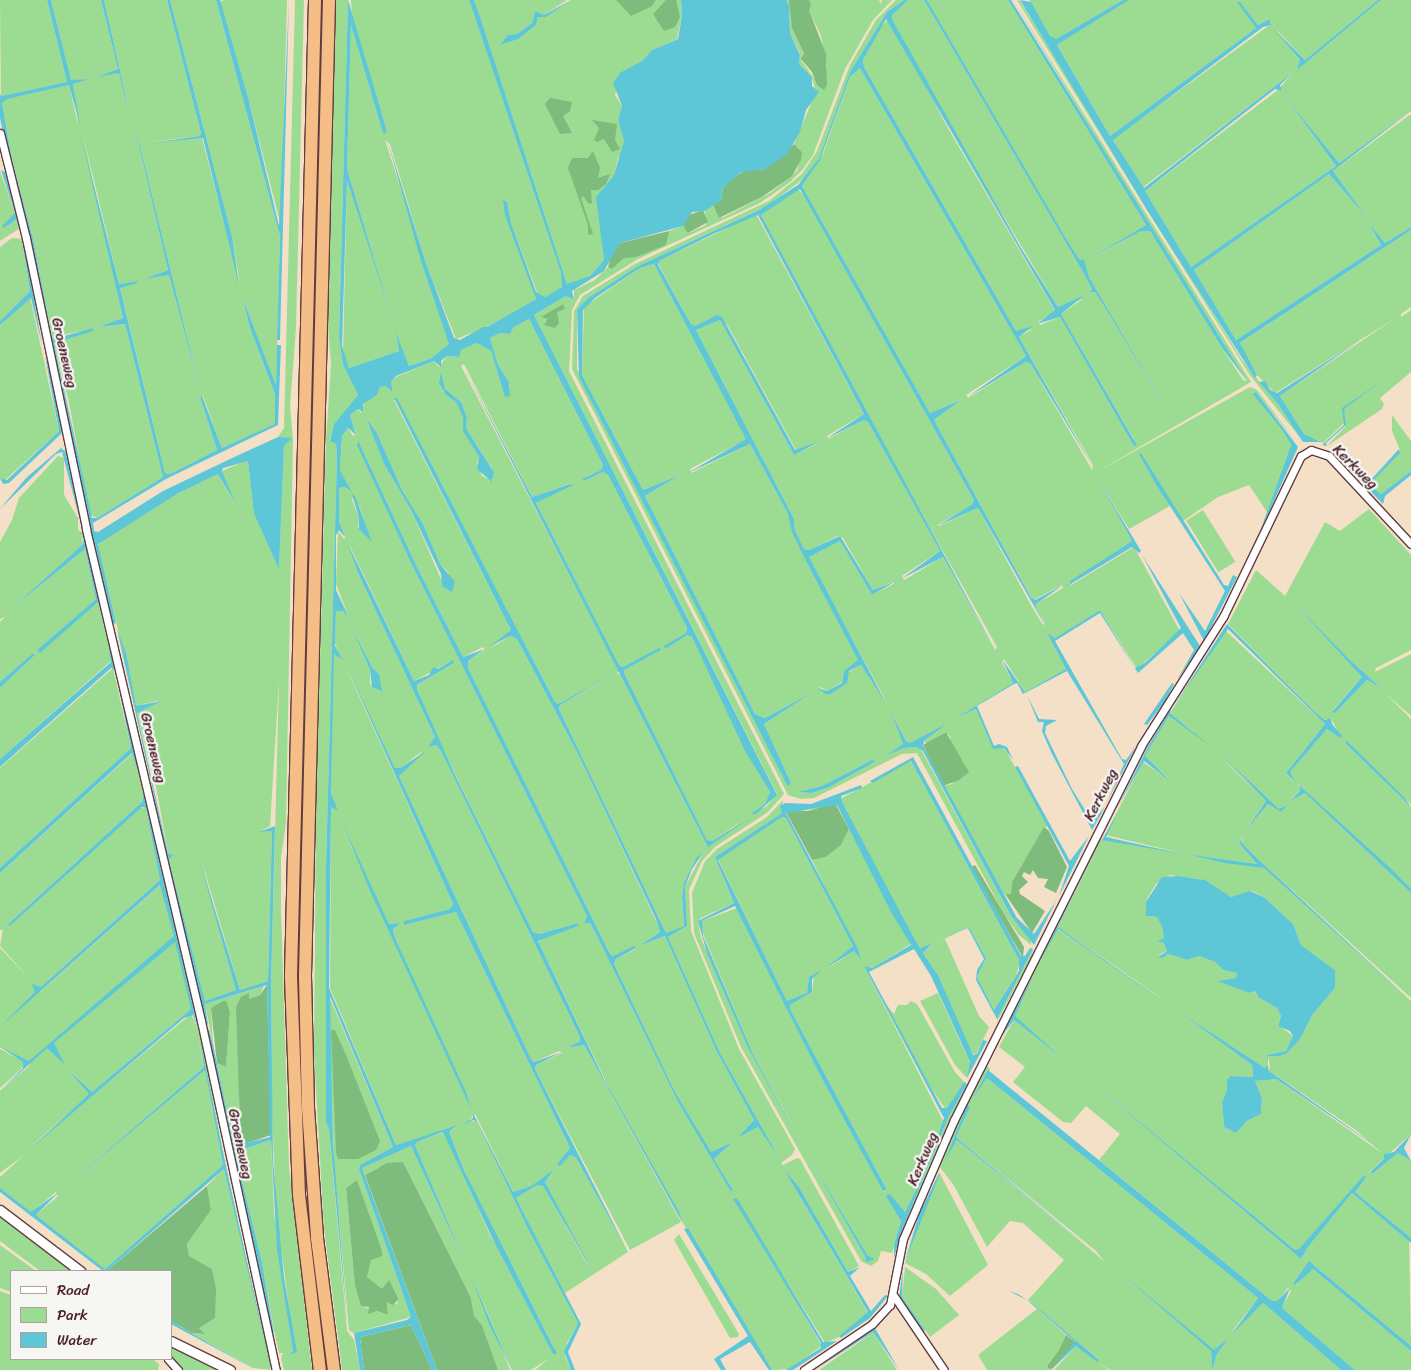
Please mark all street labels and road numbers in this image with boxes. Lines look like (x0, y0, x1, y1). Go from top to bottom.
street label: Groeneweg (47, 316, 81, 390)
street label: Kerkweg (1329, 441, 1381, 493)
street label: Groeneweg (136, 711, 170, 785)
street label: Kerkweg (1080, 766, 1122, 824)
street label: Groeneweg (224, 1107, 256, 1181)
street label: Kerkweg (904, 1129, 942, 1189)

